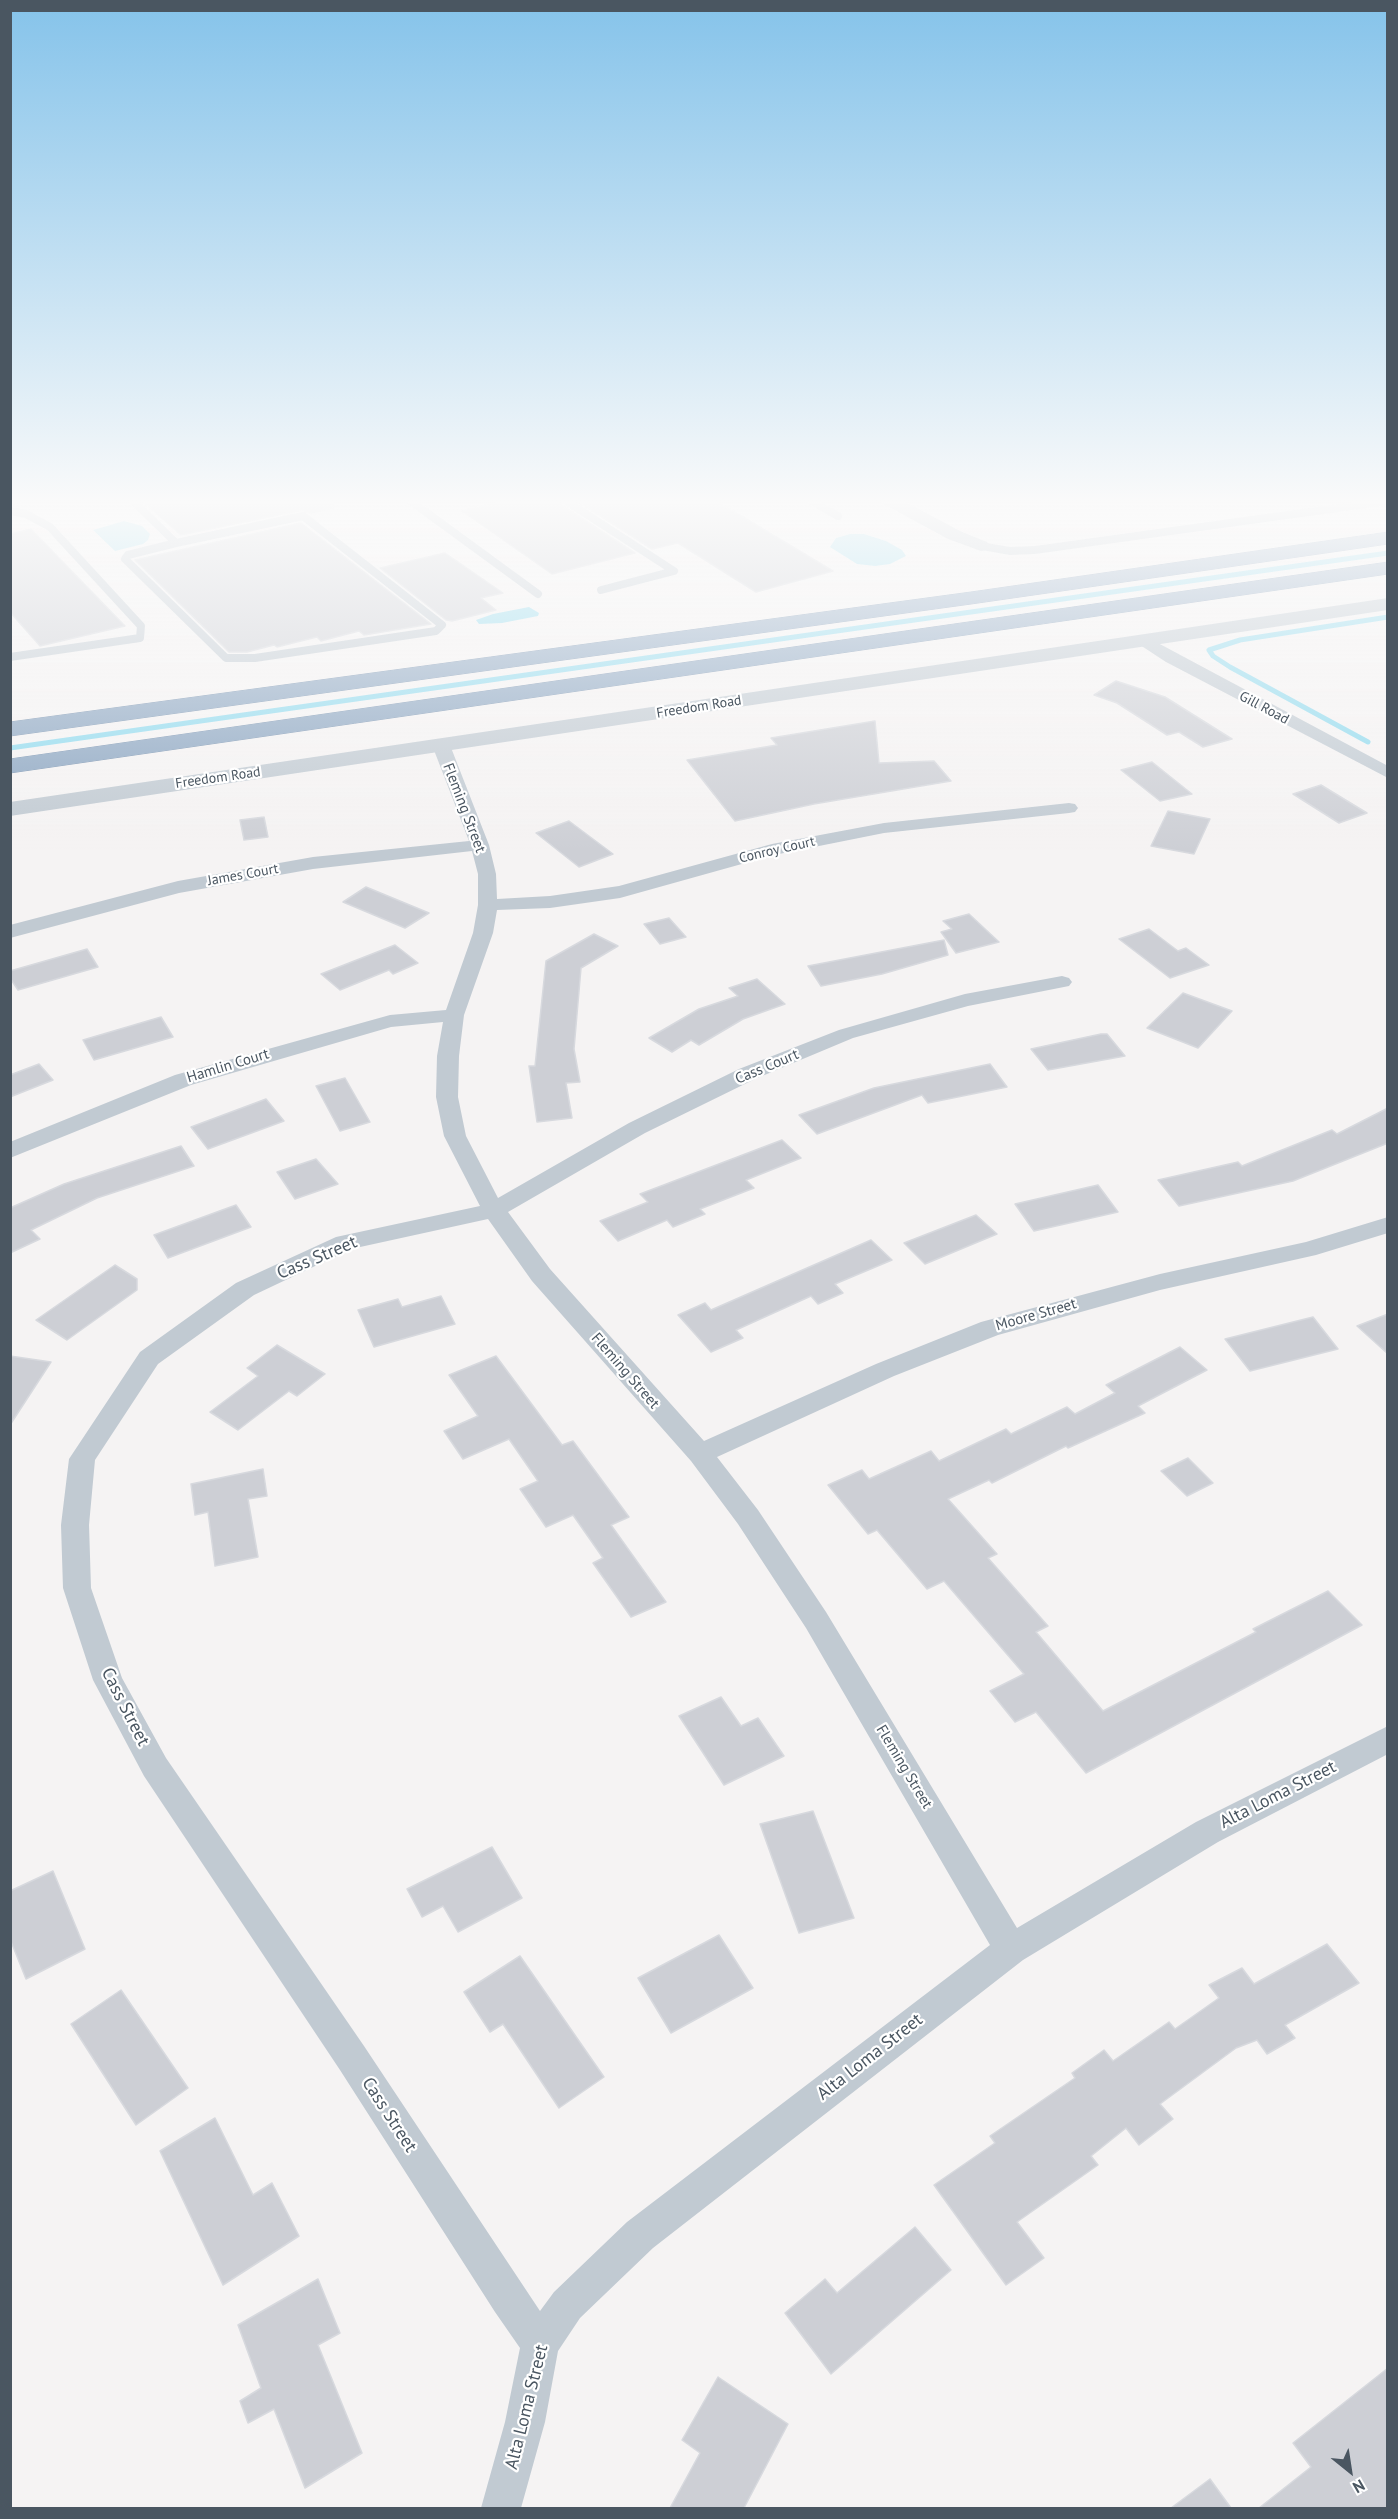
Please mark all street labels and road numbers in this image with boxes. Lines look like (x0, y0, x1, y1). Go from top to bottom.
street label: Gill Road (1236, 688, 1292, 728)
street label: Freedom Road (655, 692, 743, 722)
street label: Fleming Street (439, 761, 489, 855)
street label: Freedom Road (174, 764, 262, 792)
street label: Conroy Court (737, 833, 817, 867)
street label: James Court (206, 861, 280, 889)
street label: Hamlin Court (185, 1045, 271, 1087)
street label: Cass Court (733, 1046, 801, 1088)
street label: Cass Street (274, 1231, 360, 1285)
street label: Moore Street (994, 1295, 1078, 1335)
street label: Fleming Street (587, 1329, 663, 1413)
street label: Cass Street (96, 1664, 154, 1750)
street label: Fleming Street (872, 1722, 936, 1812)
street label: Alta Loma Street (1216, 1756, 1340, 1834)
street label: Alta Loma Street (813, 2009, 927, 2105)
street label: Cass Street (357, 2074, 421, 2156)
street label: Alta Loma Street (501, 2342, 553, 2472)

